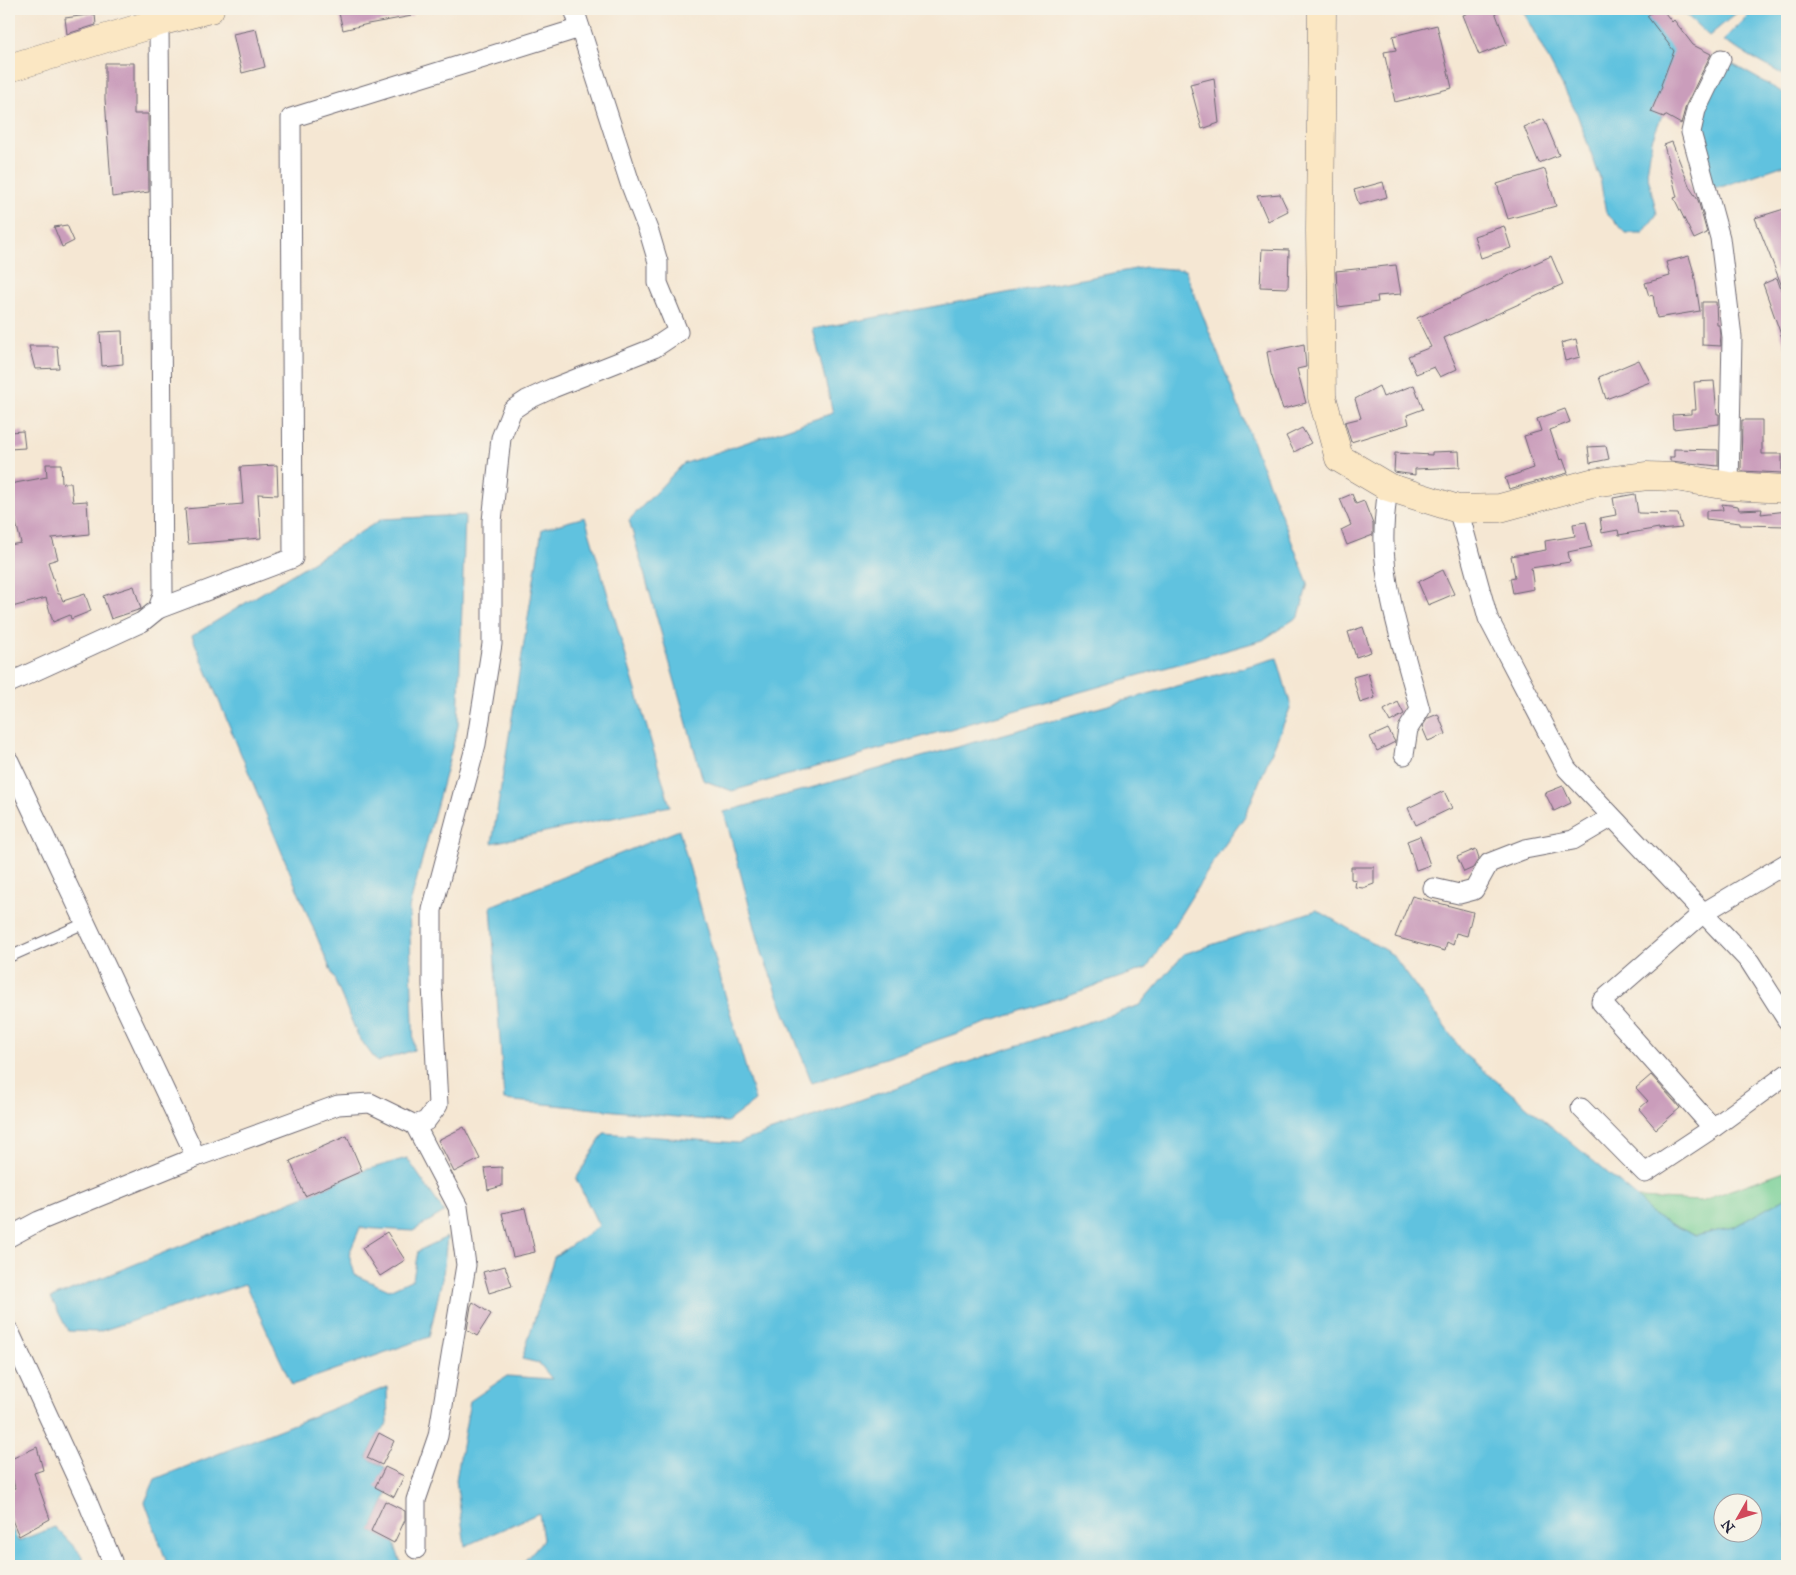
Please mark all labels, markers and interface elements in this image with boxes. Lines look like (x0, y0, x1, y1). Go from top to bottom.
north arrow (1714, 1492, 1764, 1542)
text: N (1718, 1516, 1739, 1536)

